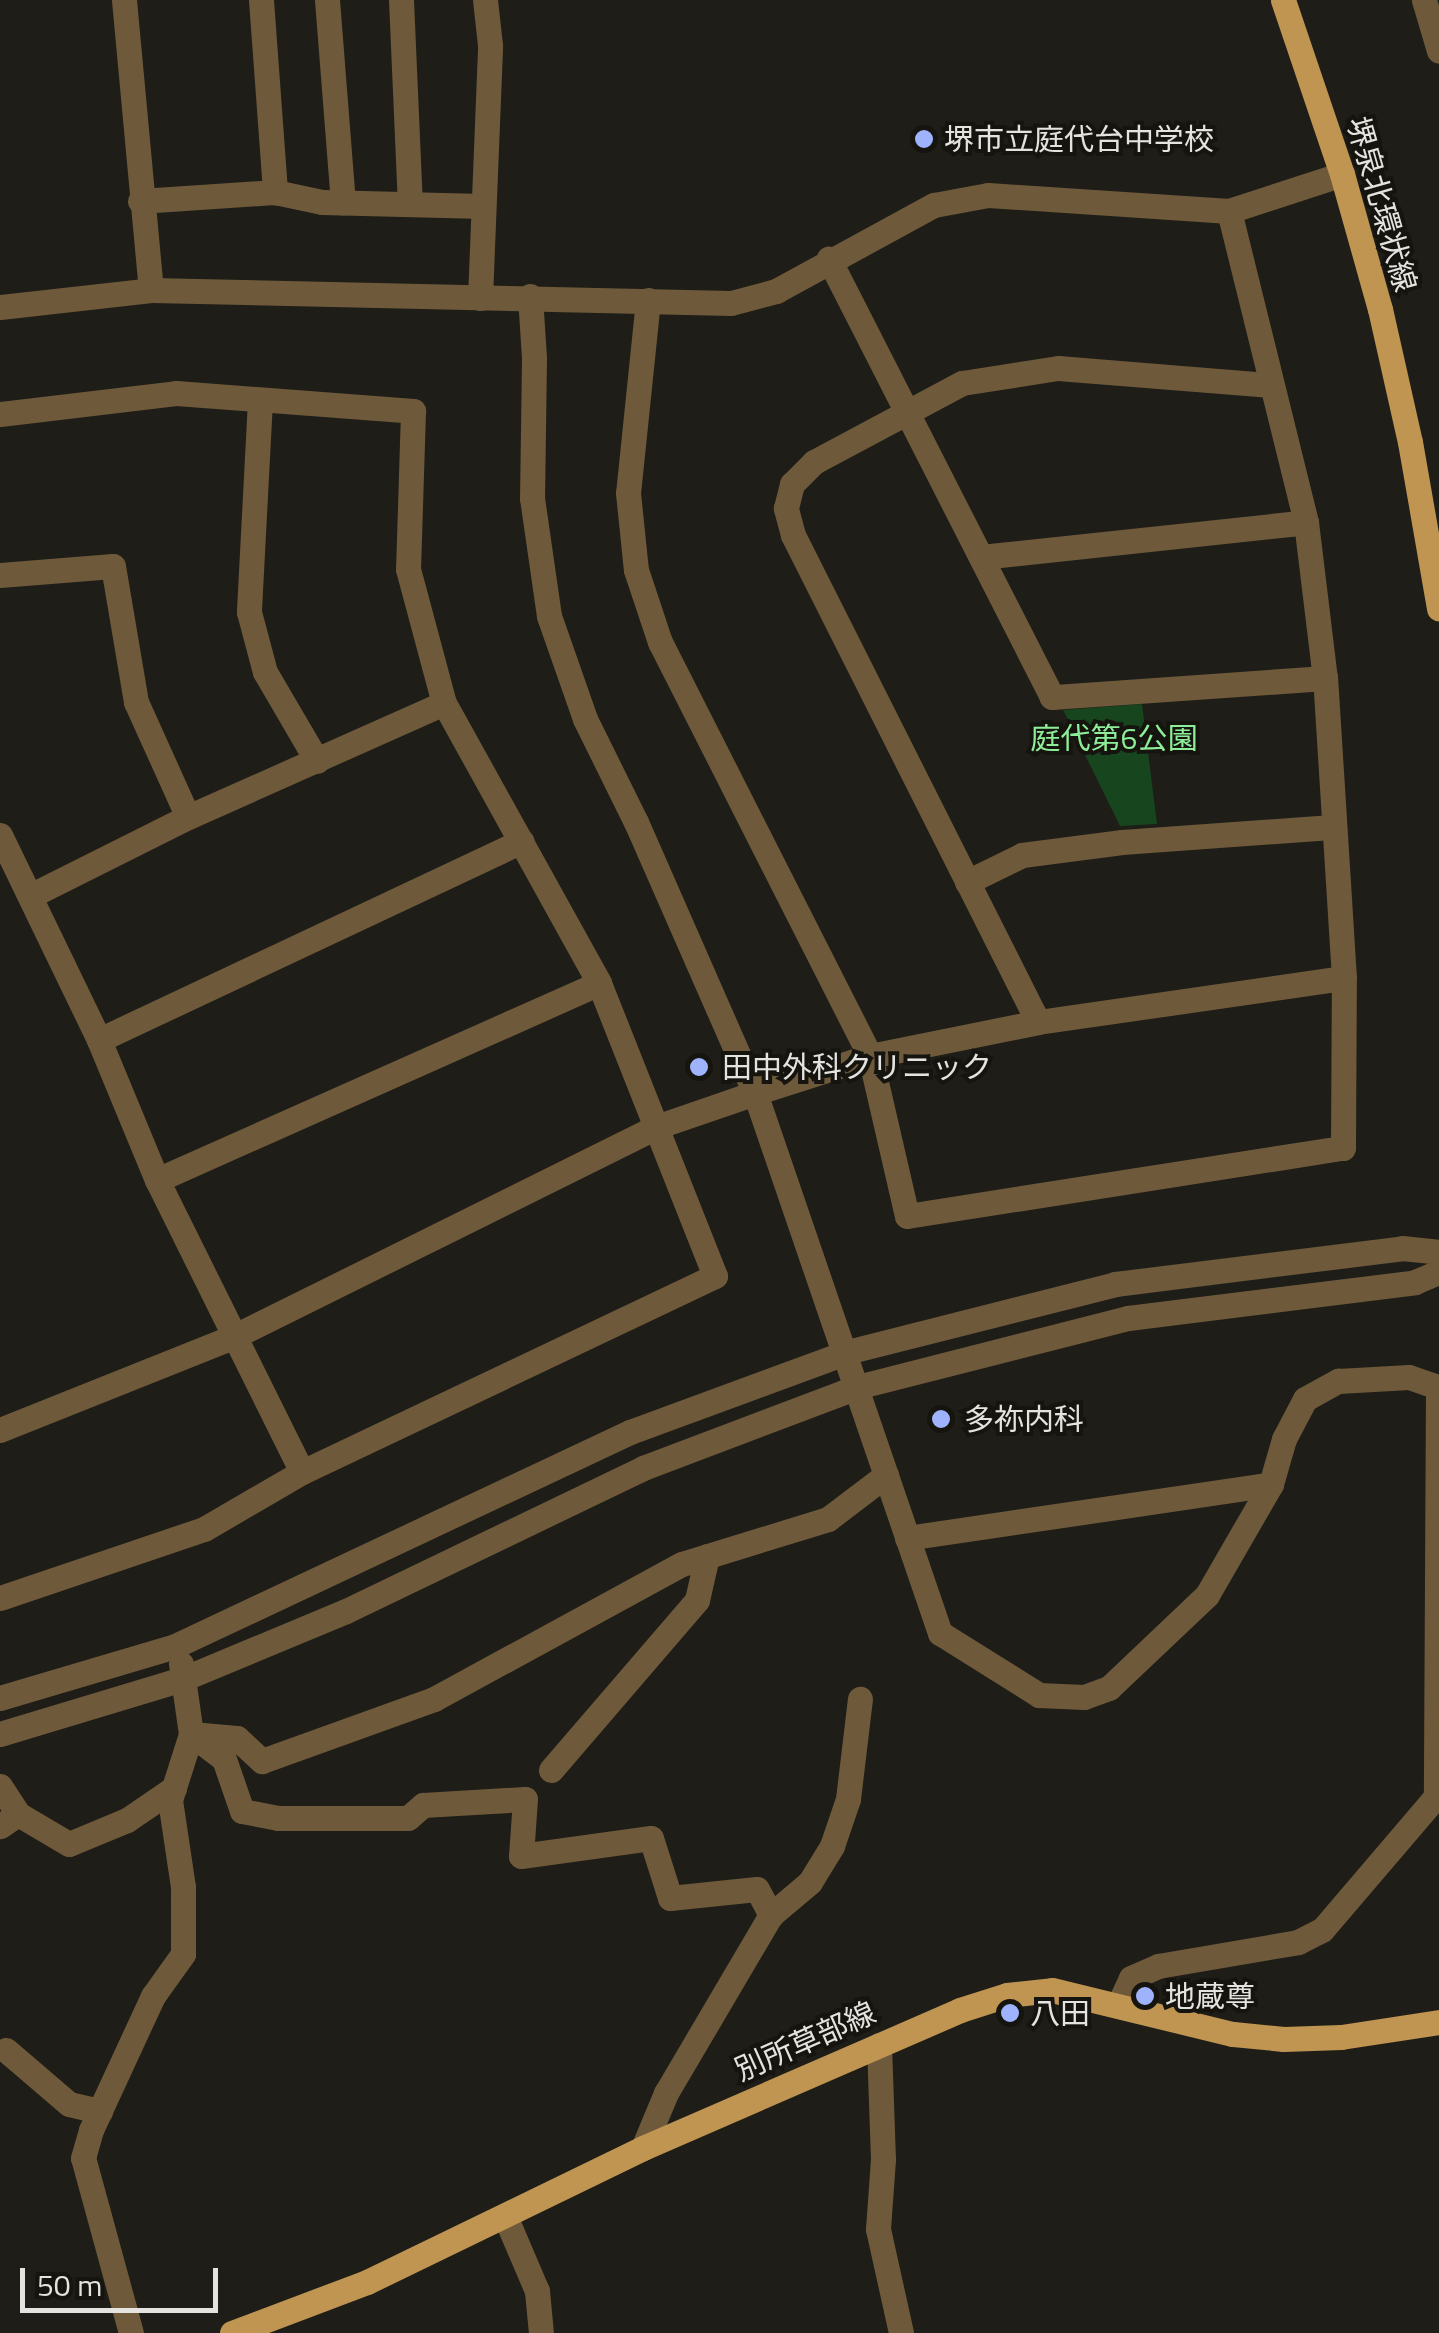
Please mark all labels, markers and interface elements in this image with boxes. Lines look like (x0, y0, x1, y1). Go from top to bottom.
street label: 堺泉北環状線 (1340, 113, 1424, 295)
place label: 堺市立庭代台中学校 (944, 121, 1214, 157)
marker: 堺市立庭代台中学校 (913, 128, 935, 150)
park label: 庭代第6公園 (1031, 720, 1197, 756)
place label: 田中外科クリニック (722, 1049, 992, 1085)
marker: 田中外科クリニック (686, 1054, 712, 1080)
place label: 多祢内科 (964, 1401, 1084, 1437)
marker: 多祢内科 (928, 1406, 954, 1432)
place label: 地蔵尊 (1165, 1978, 1255, 2014)
marker: 地蔵尊 (1134, 1985, 1156, 2007)
street label: 別所草部線 (729, 1994, 881, 2088)
place label: 八田 (1030, 1995, 1090, 2031)
marker: 八田 (999, 2002, 1021, 2024)
scale bar (25, 2248, 222, 2310)
text: 50 m (37, 2262, 102, 2308)

